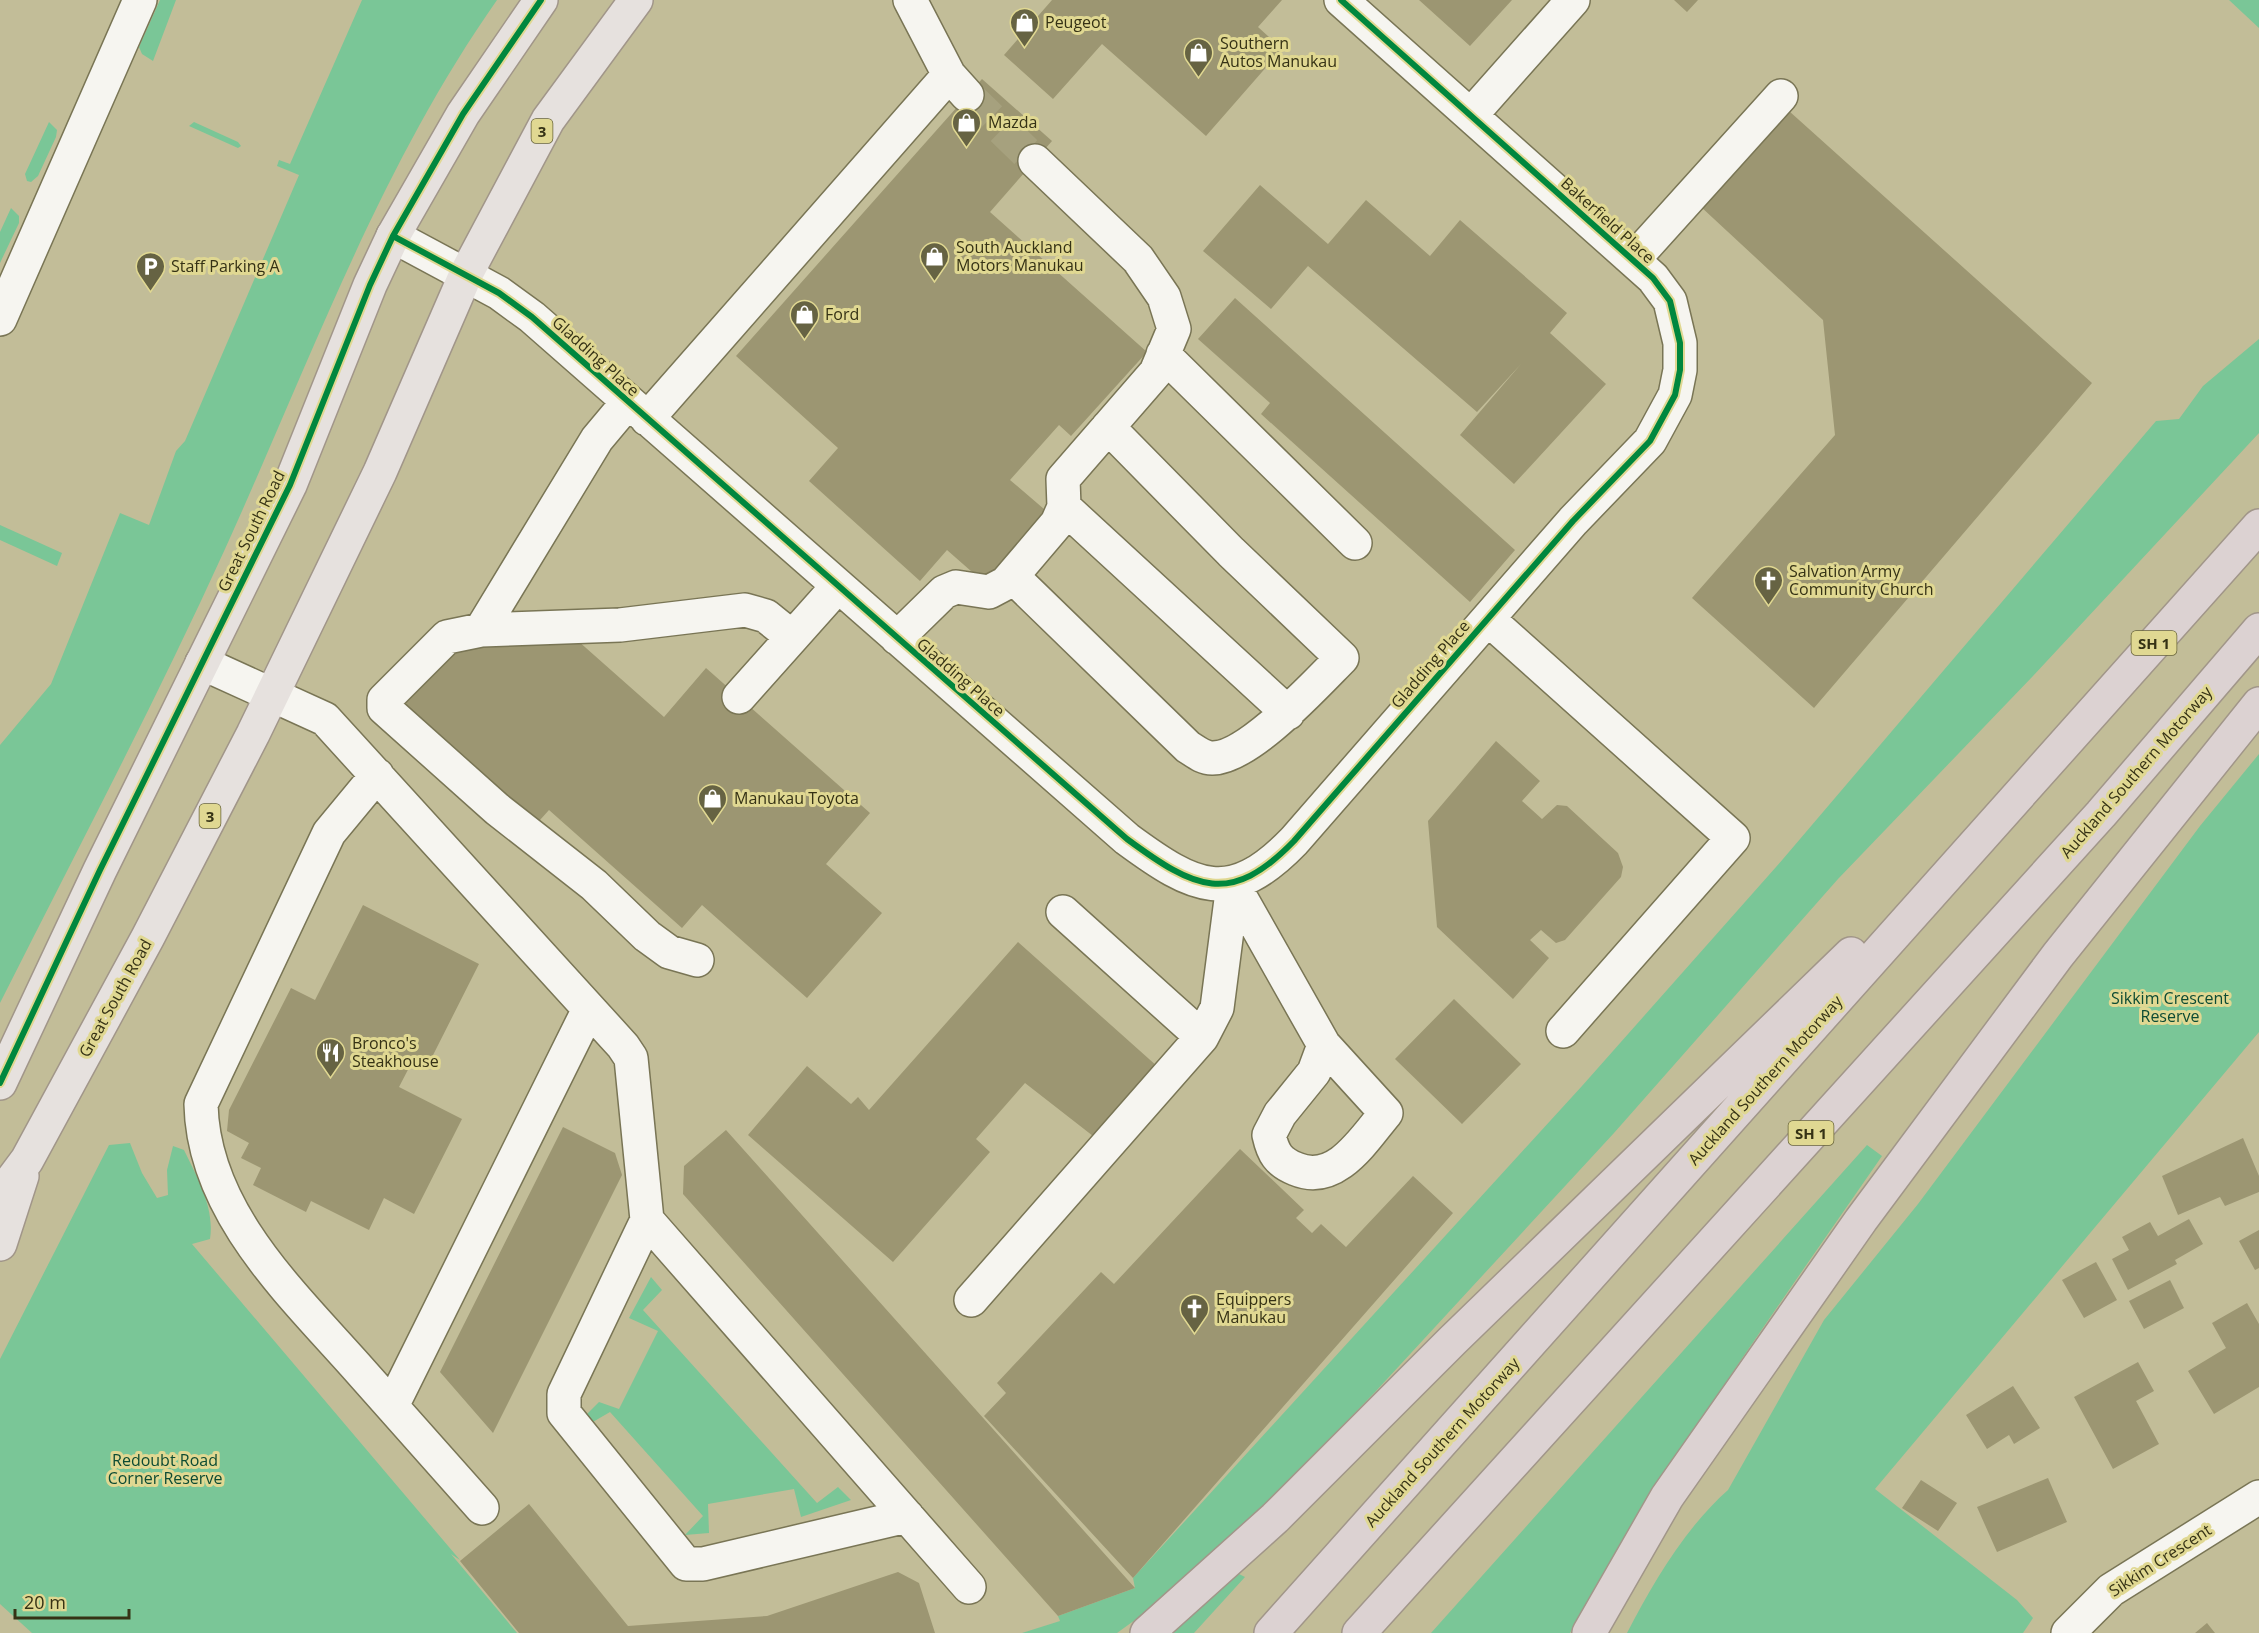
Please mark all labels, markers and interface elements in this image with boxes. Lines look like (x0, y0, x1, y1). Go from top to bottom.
shop icon: Peugeot (1008, 6, 1040, 48)
place label: Peugeot (1045, 11, 1107, 33)
place label: Southern Autos Manukau (1220, 32, 1337, 72)
shop icon: Southern Autos Manukau (1183, 36, 1215, 78)
shop icon: Mazda (951, 106, 983, 148)
place label: Mazda (988, 111, 1037, 133)
road number: 3 (532, 119, 552, 143)
street label: Bakerfield Place (1557, 172, 1659, 268)
place label: South Auckland Motors Manukau (956, 236, 1084, 276)
shop icon: South Auckland Motors Manukau (919, 240, 951, 282)
parking icon: Staff Parking A (134, 250, 166, 292)
place label: Staff Parking A (171, 255, 280, 277)
shop icon: Ford (788, 298, 820, 340)
place label: Ford (825, 303, 859, 325)
street label: Gladding Place (548, 311, 644, 401)
street label: Great South Road (212, 467, 290, 595)
place label: Salvation Army Community Church (1789, 560, 1934, 600)
church icon: Salvation Army Community Church (1752, 564, 1784, 606)
street label: Gladding Place (1386, 615, 1474, 713)
road number: SH 1 (2132, 631, 2176, 655)
street label: Gladding Place (912, 633, 1010, 721)
street label: Auckland Southern Motorway (2055, 681, 2217, 863)
shop icon: Manukau Toyota (697, 782, 729, 824)
place label: Manukau Toyota (734, 787, 859, 809)
road number: 3 (200, 804, 220, 828)
street label: Great South Road (73, 935, 157, 1061)
park label: Sikkim Crescent Reserve (2111, 987, 2229, 1027)
street label: Auckland Southern Motorway (1683, 990, 1848, 1170)
place label: Bronco's Steakhouse (352, 1032, 439, 1072)
restaurant icon: Bronco's Steakhouse (315, 1036, 347, 1078)
road number: SH 1 (1788, 1121, 1834, 1145)
place label: Equippers Manukau (1216, 1288, 1291, 1328)
church icon: Equippers Manukau (1179, 1292, 1211, 1334)
street label: Auckland Southern Motorway (1360, 1352, 1525, 1532)
park label: Redoubt Road Corner Reserve (108, 1449, 222, 1489)
street label: Sikkim Crescent (2105, 1518, 2216, 1601)
scale bar (15, 1582, 129, 1620)
text: 20 m (24, 1590, 66, 1614)

